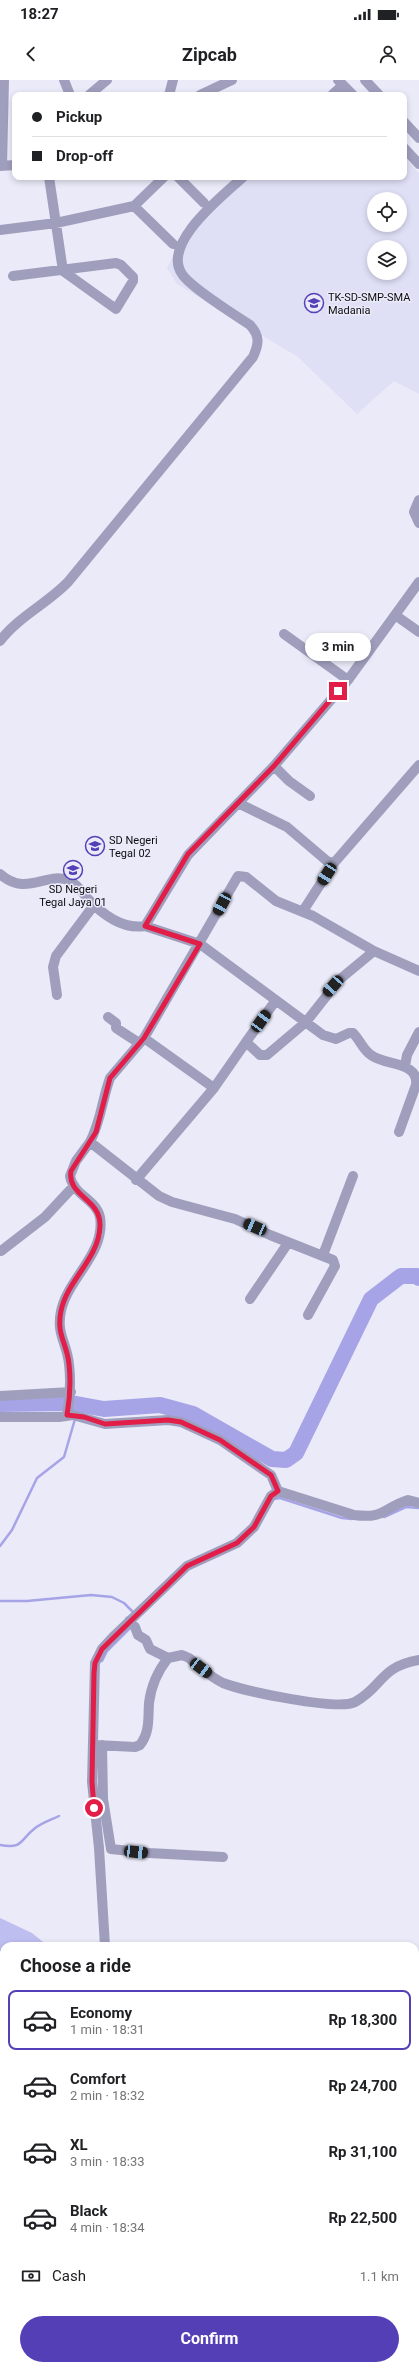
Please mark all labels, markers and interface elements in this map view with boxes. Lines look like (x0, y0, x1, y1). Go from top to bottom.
text: 18:27 (20, 5, 59, 23)
icon: back (20, 43, 42, 65)
icon: person (377, 43, 399, 65)
text: Zipcab (182, 44, 237, 65)
text: Pickup (56, 108, 102, 126)
text: Drop-off (56, 147, 113, 165)
map controls (367, 192, 407, 280)
button: locate (367, 192, 407, 232)
button: layers (367, 240, 407, 280)
place label: TK-SD-SMP-SMA Madania (328, 291, 411, 317)
school or university icon: TK-SD-SMP-SMA Madania (303, 292, 325, 314)
callout: 3 min (305, 633, 371, 661)
text: 3 min (322, 639, 354, 654)
route end (329, 682, 347, 700)
place label: SD Negeri Tegal 02 (109, 834, 158, 860)
school or university icon: SD Negeri Tegal 02 (84, 835, 106, 857)
school or university icon: SD Negeri Tegal Jaya 01 (62, 859, 84, 881)
car (315, 861, 339, 887)
place label: SD Negeri Tegal Jaya 01 (39, 883, 107, 909)
car (211, 891, 233, 917)
car (321, 973, 345, 999)
car (249, 1008, 273, 1034)
car (242, 1217, 268, 1237)
car (188, 1656, 214, 1680)
route start (85, 1799, 103, 1817)
car (123, 1845, 149, 1859)
text: Choose a ride (20, 1955, 131, 1976)
icon: car (22, 2002, 58, 2038)
text: Economy (70, 2004, 132, 2022)
text: Rp 18,300 (329, 2011, 397, 2029)
text: 1 min · 18:31 (70, 2022, 145, 2037)
icon: car (22, 2068, 58, 2104)
text: Comfort (70, 2070, 126, 2088)
text: Rp 24,700 (329, 2077, 397, 2095)
text: 2 min · 18:32 (70, 2088, 145, 2103)
icon: car (22, 2134, 58, 2170)
text: XL (70, 2136, 88, 2154)
text: Rp 31,100 (329, 2143, 397, 2161)
text: 3 min · 18:33 (70, 2154, 145, 2169)
icon: car (22, 2200, 58, 2236)
text: Black (70, 2202, 107, 2220)
text: Rp 22,500 (329, 2209, 397, 2227)
text: 4 min · 18:34 (70, 2220, 145, 2235)
icon: cash (20, 2265, 42, 2287)
text: Cash (52, 2267, 86, 2285)
text: 1.1 km (360, 2269, 399, 2284)
button: Confirm (20, 2316, 399, 2362)

